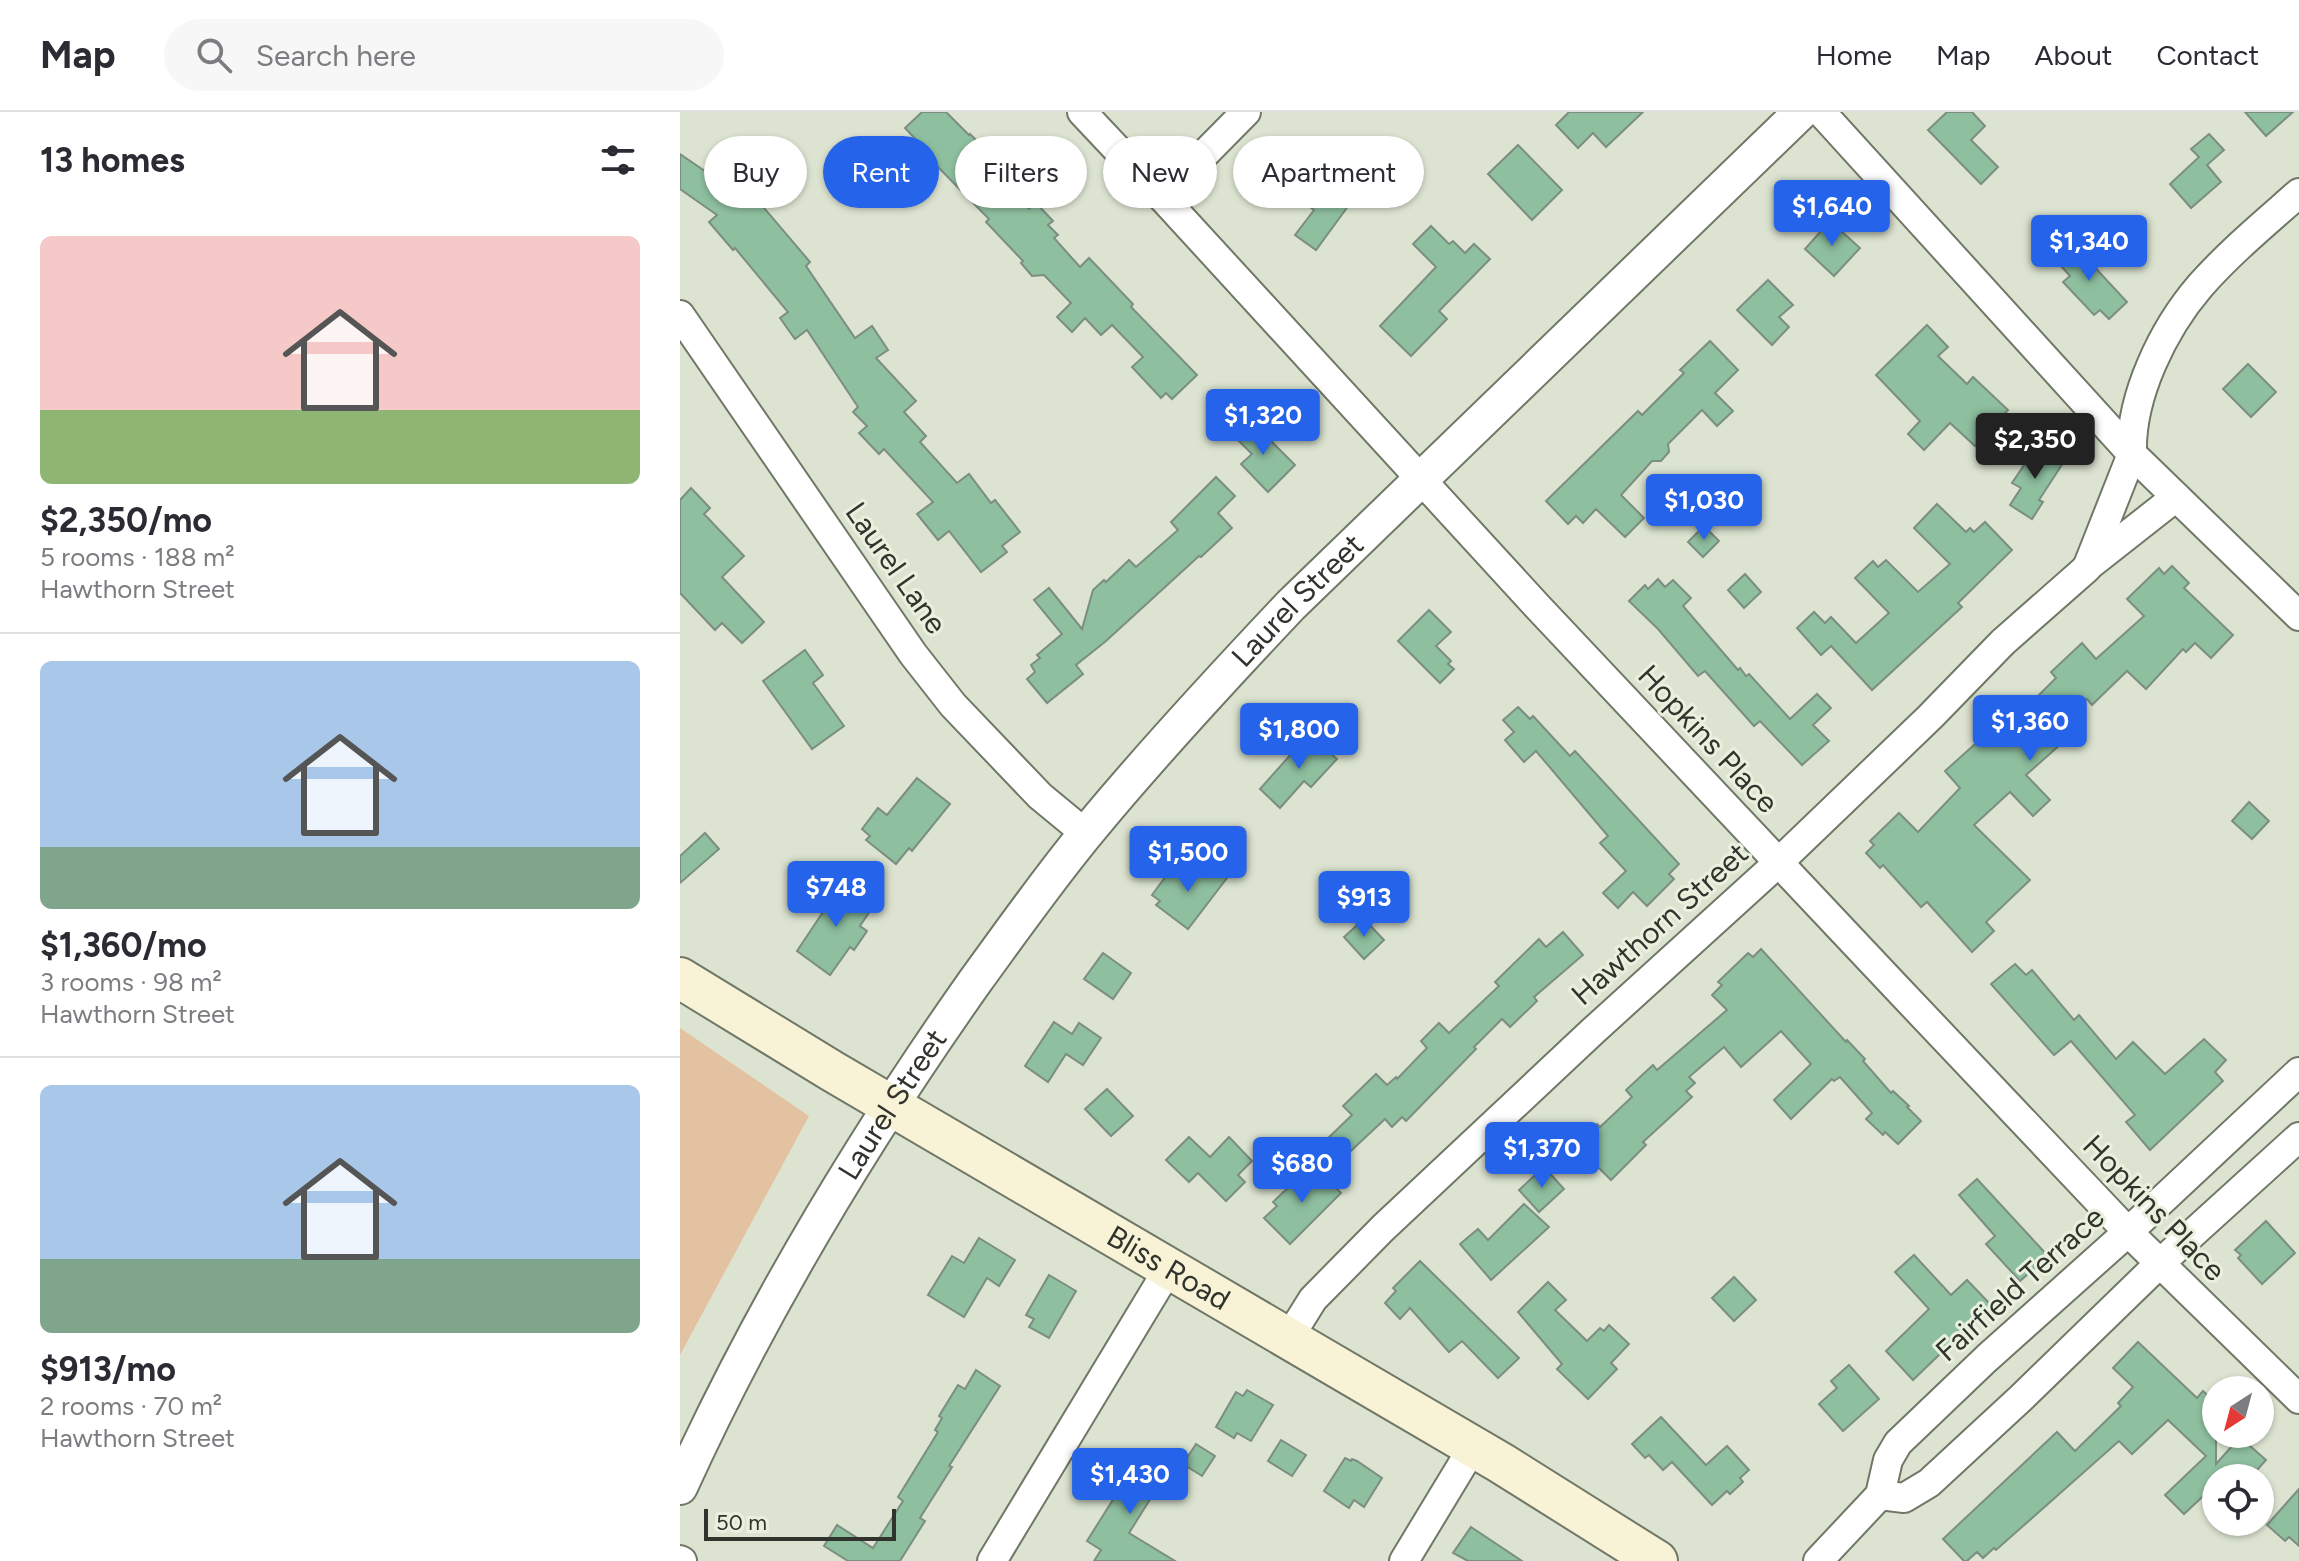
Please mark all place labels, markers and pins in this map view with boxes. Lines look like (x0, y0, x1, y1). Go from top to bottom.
pin: $1,640 (1767, 180, 1897, 248)
pin: $1,340 (2024, 215, 2154, 283)
pin: $1,320 (1198, 389, 1328, 457)
pin: $2,350 (1970, 413, 2100, 481)
pin: $1,030 (1639, 474, 1769, 542)
pin: $1,360 (1965, 695, 2095, 763)
pin: $1,800 (1234, 703, 1364, 771)
pin: $1,500 (1123, 826, 1253, 894)
pin: $748 (789, 861, 883, 929)
pin: $913 (1317, 871, 1411, 939)
pin: $1,370 (1477, 1122, 1607, 1190)
pin: $680 (1255, 1137, 1349, 1205)
pin: $1,430 (1065, 1448, 1195, 1516)

